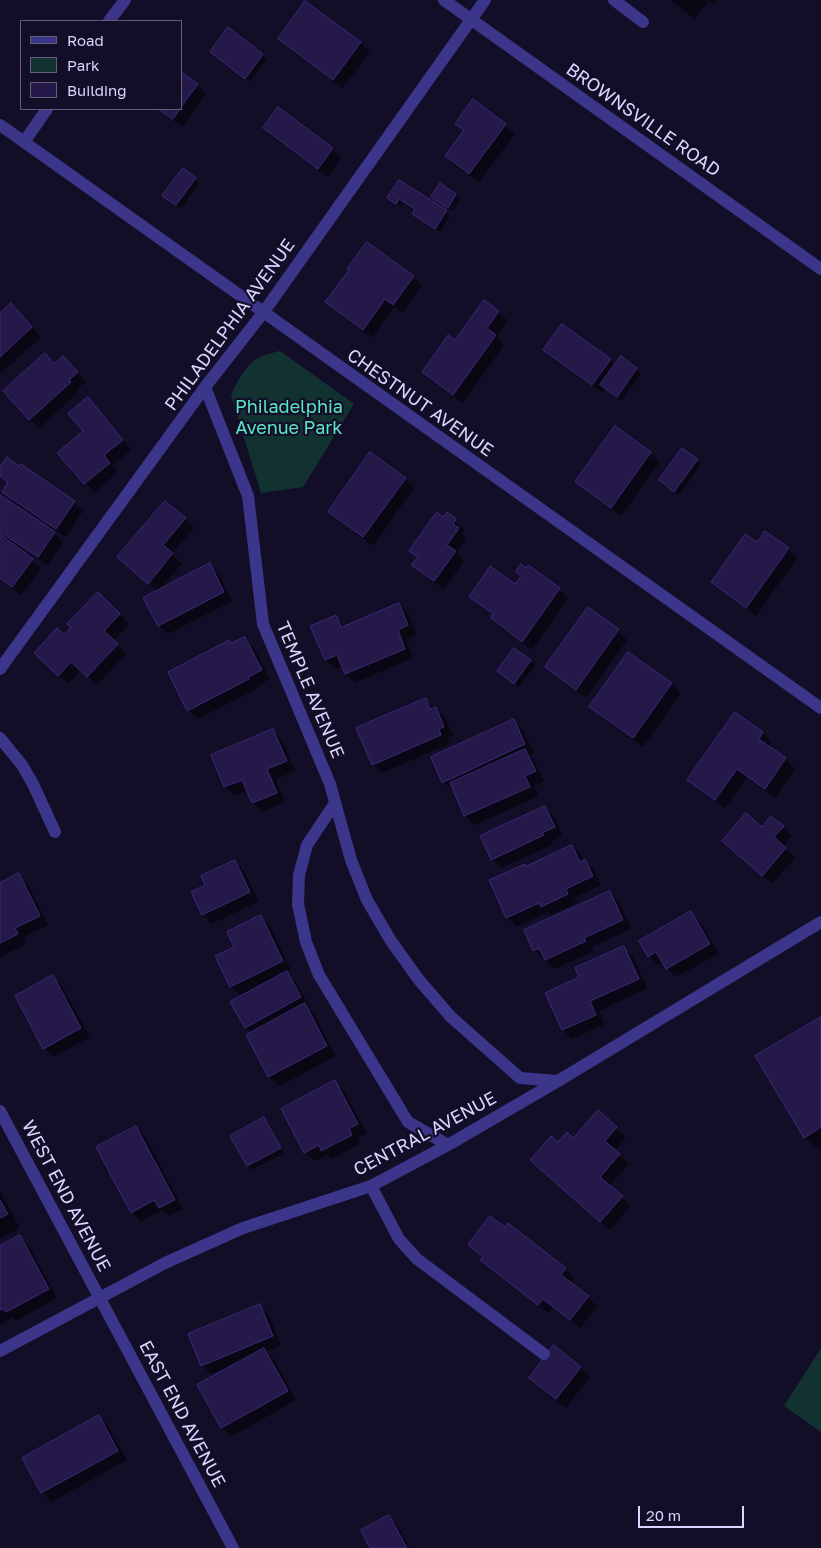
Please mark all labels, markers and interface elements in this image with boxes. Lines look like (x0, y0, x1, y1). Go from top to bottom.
legend (20, 20, 182, 110)
text: Road (67, 31, 104, 49)
text: Park (67, 56, 99, 74)
street label: BROWNSVILLE ROAD (562, 59, 724, 181)
text: Building (67, 81, 127, 99)
street label: PHILADELPHIA AVENUE (160, 235, 300, 415)
street label: CHESTNUT AVENUE (343, 344, 497, 462)
park label: Philadelphia Avenue Park (235, 396, 343, 438)
street label: TEMPLE AVENUE (271, 618, 349, 762)
street label: CENTRAL AVENUE (350, 1087, 500, 1181)
street label: WEST END AVENUE (17, 1117, 115, 1275)
street label: EAST END AVENUE (134, 1337, 230, 1491)
scale bar (641, 1496, 747, 1528)
text: 20 m (646, 1506, 681, 1524)

